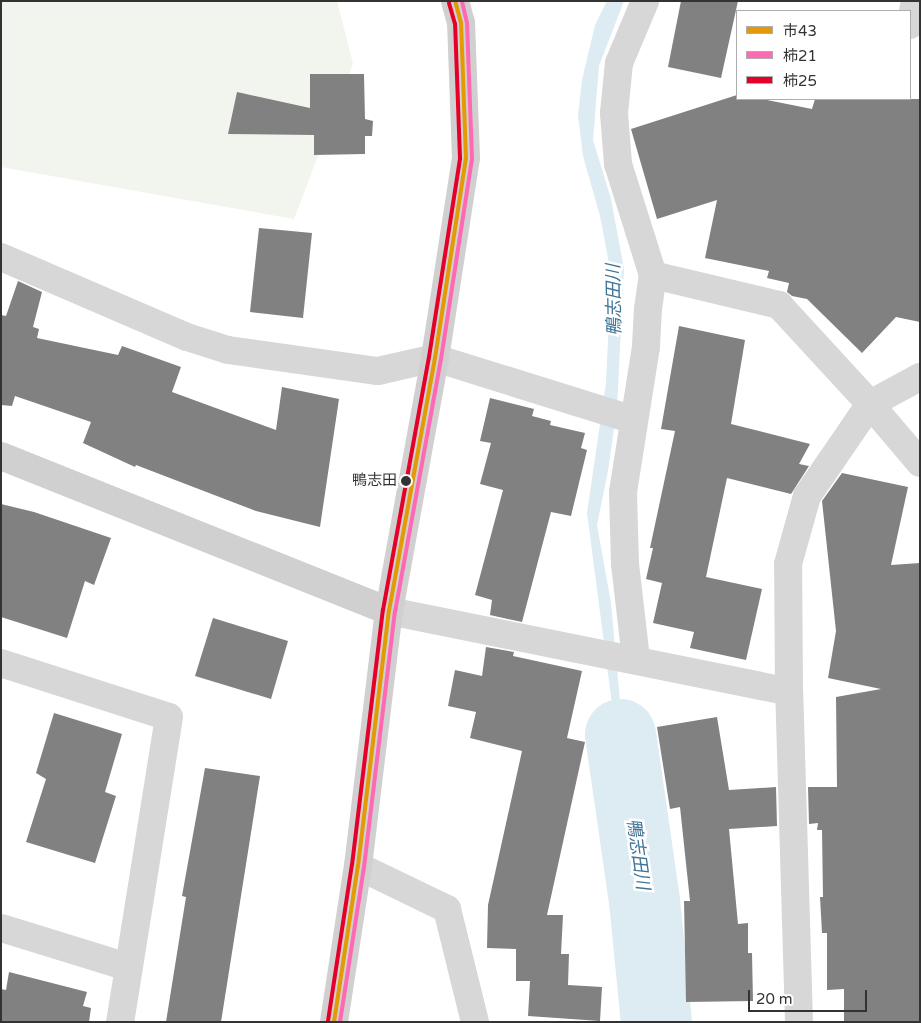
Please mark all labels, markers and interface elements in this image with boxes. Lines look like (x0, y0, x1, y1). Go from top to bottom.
legend (736, 10, 911, 100)
text: 市43 (783, 22, 817, 40)
text: 柿21 (783, 47, 817, 65)
text: 柿25 (783, 72, 817, 90)
water label: 鴨志田川 (603, 264, 625, 336)
place label: 鴨志田 (352, 472, 397, 490)
marker: 鴨志田 (401, 476, 411, 486)
water label: 鴨志田川 (622, 817, 654, 891)
scale bar (751, 980, 870, 1012)
text: 20 m (756, 990, 793, 1008)

